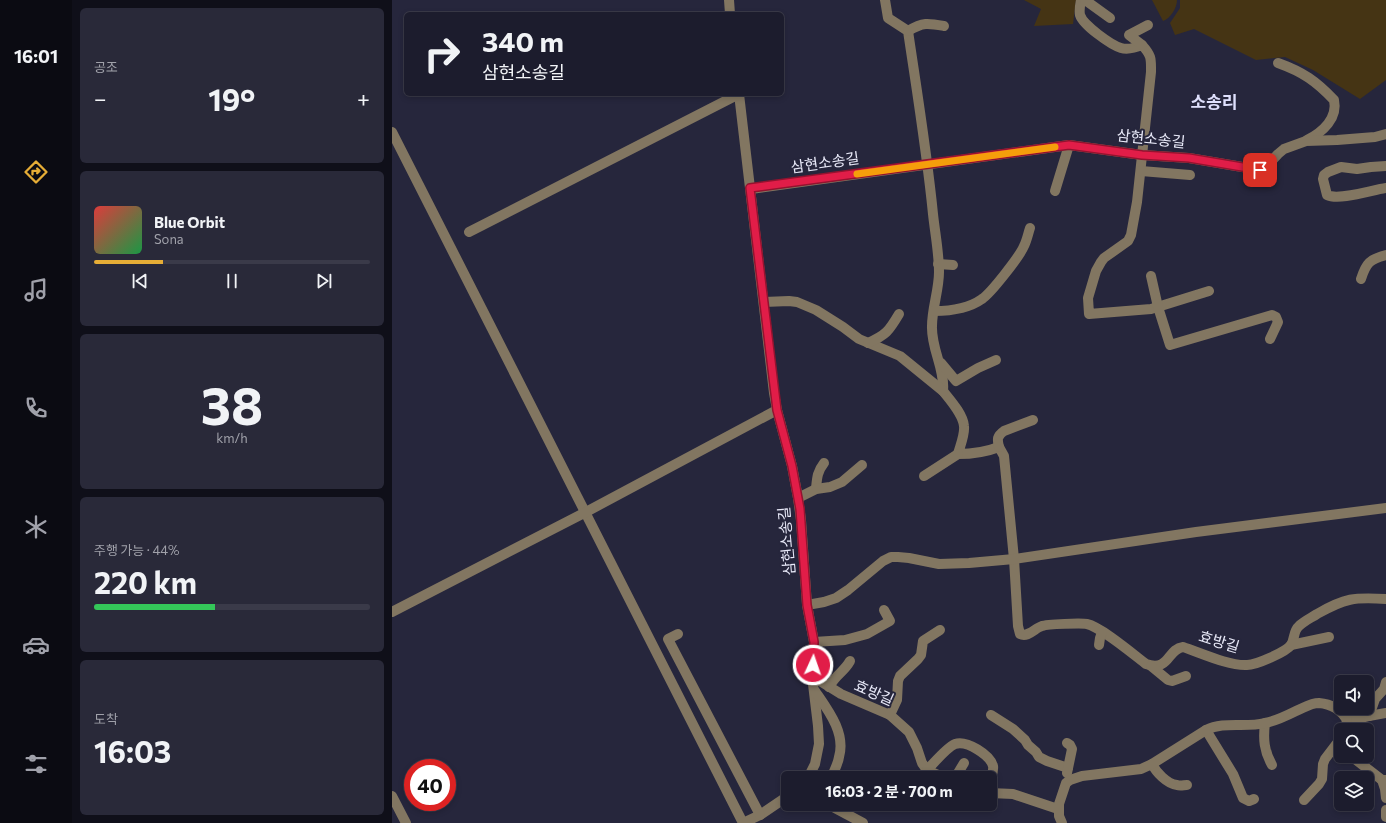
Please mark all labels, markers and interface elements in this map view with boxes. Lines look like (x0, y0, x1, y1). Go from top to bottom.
text: 340 m (482, 24, 564, 58)
icon: right (416, 28, 468, 80)
text: 16:01 (14, 45, 58, 67)
text: 공조 (94, 59, 118, 75)
text: 삼현소송길 (482, 61, 565, 83)
text: 19° (208, 80, 255, 117)
text: − (94, 85, 107, 112)
text: + (357, 85, 370, 112)
district label: 소송리 (1191, 91, 1237, 112)
street label: 삼현소송길 (1116, 125, 1186, 151)
street label: 삼현소송길 (789, 148, 860, 176)
pin (1243, 153, 1277, 187)
icon: directions (22, 158, 50, 186)
icon: arrive (1249, 159, 1271, 181)
text: Blue Orbit (154, 213, 225, 231)
text: Sona (154, 231, 184, 247)
icon: previous (129, 270, 151, 292)
icon: pause (221, 270, 243, 292)
icon: next (313, 270, 335, 292)
icon: music (22, 276, 50, 304)
text: 38 (201, 372, 263, 436)
icon: phone (22, 394, 50, 422)
text: km/h (216, 430, 248, 446)
street label: 삼현소송길 (774, 506, 798, 576)
icon: climate (22, 513, 50, 541)
text: 주행 가능 · 44% (94, 542, 179, 558)
text: 220 km (94, 563, 197, 600)
street label: 효방길 (1197, 626, 1242, 656)
icon: car (22, 631, 50, 659)
position arrow (792, 644, 834, 686)
street label: 효방길 (852, 675, 897, 709)
map controls (1334, 675, 1374, 811)
button: sound (1334, 675, 1374, 715)
text: 도착 (94, 711, 118, 727)
button: search (1334, 723, 1374, 763)
text: 16:03 (94, 732, 171, 769)
icon: filters (22, 750, 50, 778)
speed limit sign: 40 (404, 759, 456, 811)
button: layers (1334, 771, 1374, 811)
text: 16:03 · 2 분 · 700 m (825, 782, 953, 800)

